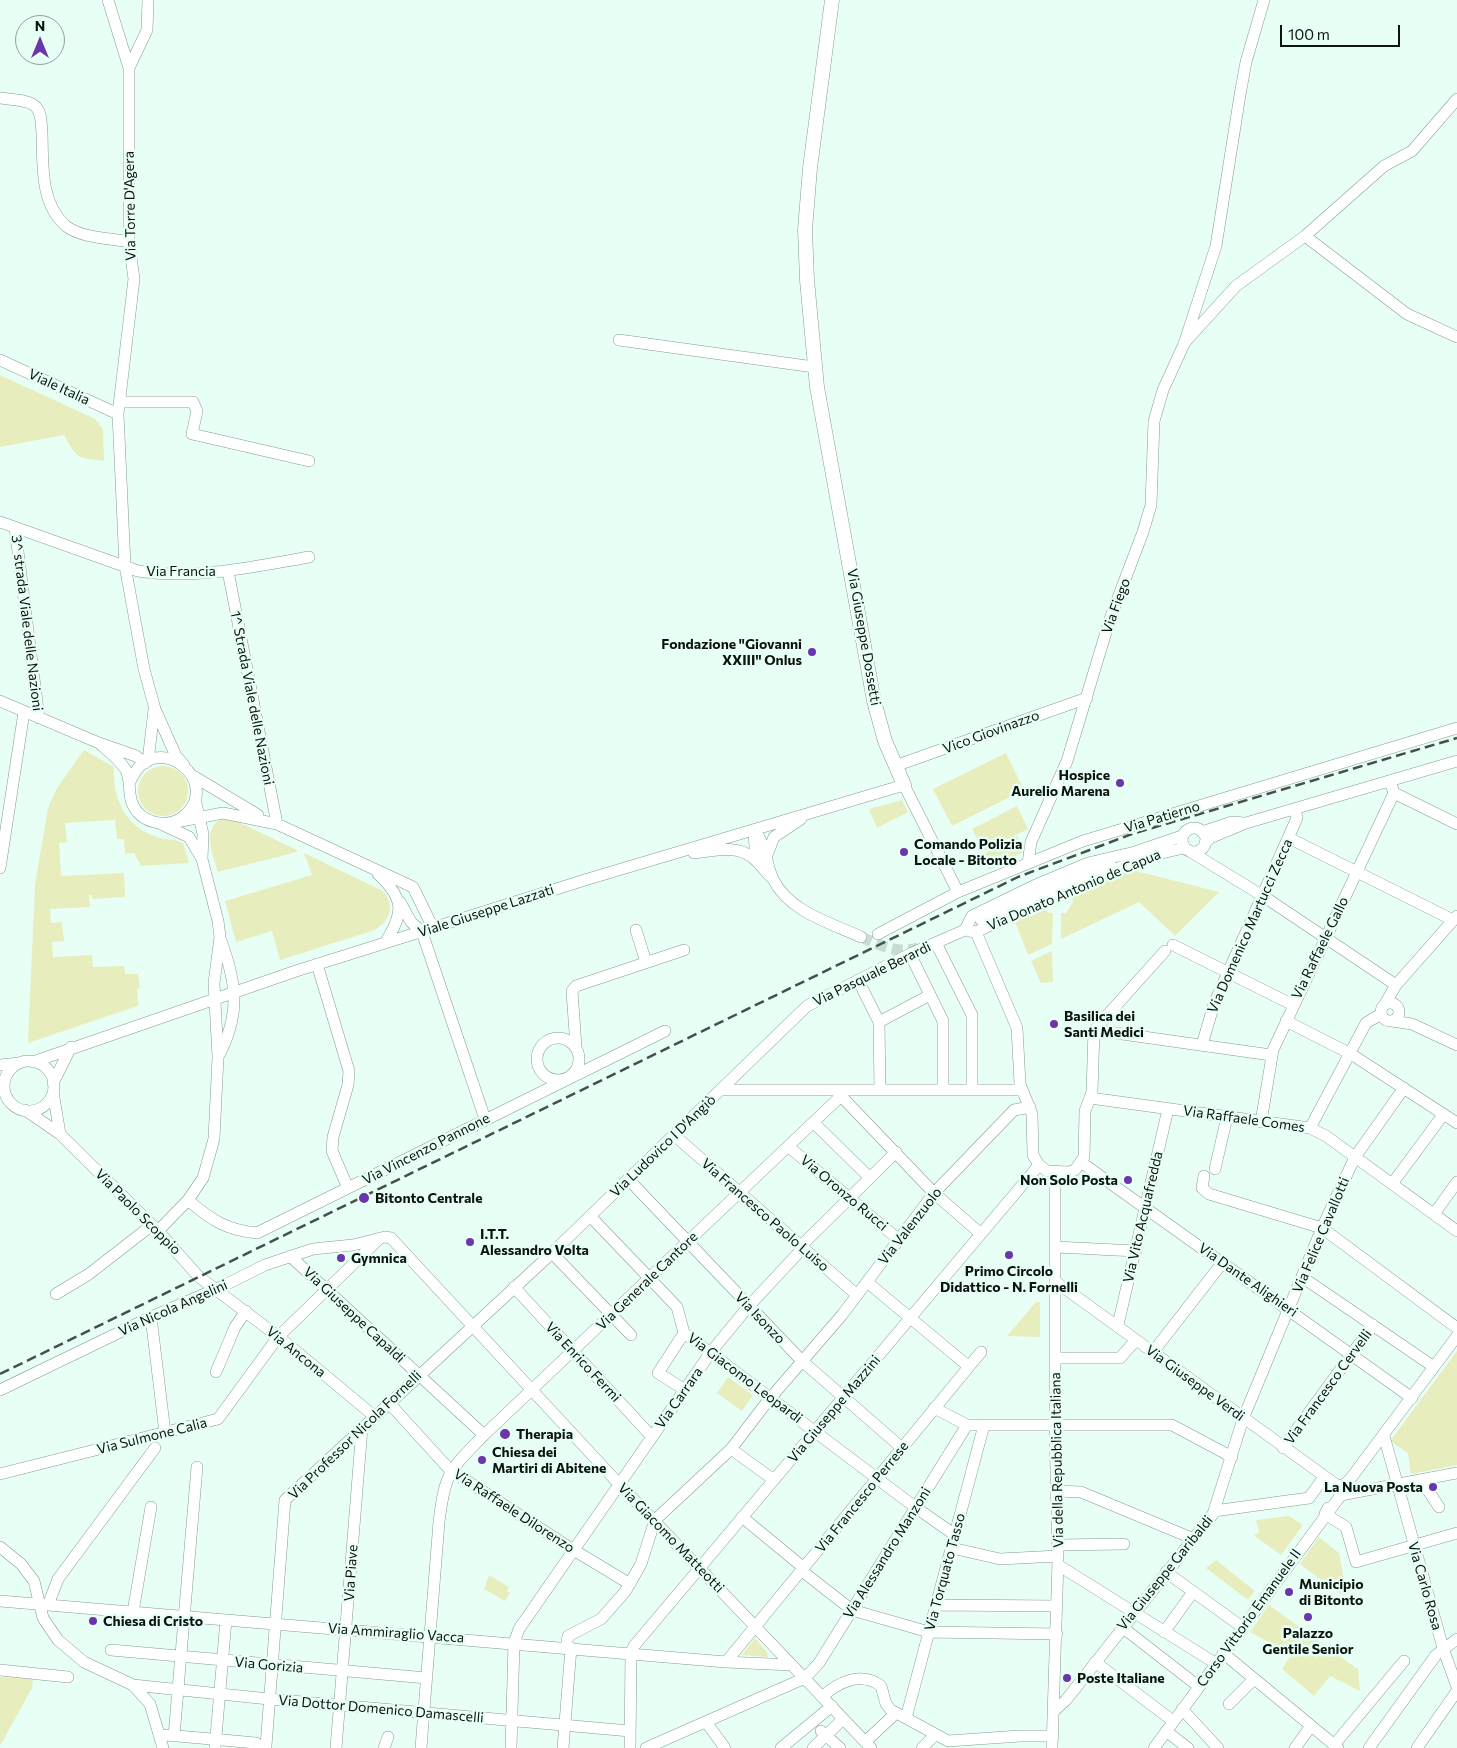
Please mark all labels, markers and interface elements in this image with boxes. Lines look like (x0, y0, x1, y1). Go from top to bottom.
north arrow (15, 15, 65, 65)
scale bar (1282, 15, 1402, 47)
text: N (35, 17, 45, 34)
text: 100 m (1288, 25, 1330, 43)
street label: Via Torre D'Agera (121, 151, 139, 261)
street label: Viale Italia (26, 366, 92, 408)
street label: 3^ strada Viale delle Nazioni (8, 534, 46, 712)
street label: Via Francia (146, 563, 216, 579)
street label: Via Giuseppe Dossetti (844, 567, 884, 707)
street label: Via Fiego (1098, 576, 1134, 636)
street label: 1^ Strada Viale delle Nazioni (227, 609, 277, 787)
place label: Fondazione "Giovanni XXIII" Onlus (661, 636, 802, 669)
marker: Fondazione "Giovanni XXIII" Onlus (806, 646, 818, 658)
street label: Vico Giovinazzo (940, 707, 1042, 757)
place label: Hospice Aurelio Marena (1011, 767, 1110, 800)
marker: Hospice Aurelio Marena (1114, 777, 1126, 789)
street label: Via Patierno (1122, 798, 1202, 836)
place label: Comando Polizia Locale - Bitonto (914, 836, 1022, 869)
street label: Via Domenico Martucci Zecca (1204, 836, 1296, 1016)
marker: Comando Polizia Locale - Bitonto (898, 846, 910, 858)
street label: Via Donato Antonio de Capua (985, 846, 1163, 934)
street label: Viale Giuseppe Lazzati (416, 881, 556, 941)
street label: Via Raffaele Gallo (1288, 894, 1352, 1002)
street label: Via Pasquale Berardi (810, 938, 934, 1010)
place label: Basilica dei Santi Medici (1064, 1008, 1144, 1040)
marker: Basilica dei Santi Medici (1048, 1018, 1060, 1030)
street label: Via Ludovico I D'Angiò (607, 1091, 719, 1201)
street label: Via Raffaele Comes (1182, 1102, 1306, 1136)
street label: Via Vincenzo Pannone (360, 1110, 492, 1188)
street label: Via Vito Acquafredda (1120, 1150, 1166, 1284)
street label: Via Oronzo Rucci (797, 1152, 891, 1234)
street label: Via Francesco Paolo Luiso (698, 1155, 832, 1275)
street label: Via Paolo Scoppio (92, 1166, 184, 1258)
place label: Non Solo Posta (1020, 1172, 1118, 1188)
marker: Non Solo Posta (1122, 1174, 1134, 1186)
street label: Via Felice Cavallotti (1289, 1175, 1353, 1295)
street label: Via Valenzuolo (875, 1184, 945, 1268)
place label: Bitonto Centrale (375, 1190, 483, 1206)
marker: Bitonto Centrale (357, 1191, 371, 1205)
place label: I.T.T. Alessandro Volta (480, 1226, 589, 1258)
street label: Via Generale Cantore (593, 1228, 701, 1334)
marker: I.T.T. Alessandro Volta (464, 1236, 476, 1248)
street label: Via Dante Alighieri (1195, 1240, 1301, 1320)
marker: Primo Circolo Didattico - N. Fornelli (1003, 1249, 1015, 1261)
place label: Gymnica (351, 1250, 407, 1266)
marker: Gymnica (335, 1252, 347, 1264)
street label: Via Giuseppe Capaldi (300, 1263, 408, 1367)
place label: Primo Circolo Didattico - N. Fornelli (940, 1263, 1078, 1295)
street label: Via Nicola Angelini (116, 1276, 230, 1340)
street label: Via Isonzo (731, 1289, 789, 1347)
street label: Via Enrico Fermi (542, 1319, 624, 1405)
street label: Via Ancona (263, 1323, 329, 1381)
street label: Via Francesco Cervelli (1281, 1326, 1375, 1448)
street label: Via Giacomo Leopardi (684, 1329, 806, 1427)
street label: Via Giuseppe Verdi (1142, 1341, 1248, 1425)
street label: Via Giuseppe Mazzini (784, 1352, 884, 1466)
street label: Via Carrara (652, 1364, 706, 1432)
street label: Via Professor Nicola Fornelli (285, 1367, 425, 1503)
street label: Via della Repubblica Italiana (1047, 1372, 1067, 1548)
street label: Via Sulmone Calia (95, 1414, 209, 1458)
place label: Therapia (516, 1426, 573, 1442)
marker: Therapia (498, 1427, 512, 1441)
street label: Via Francesco Perrese (812, 1438, 912, 1556)
place label: Chiesa dei Martiri di Abitene (492, 1444, 606, 1476)
marker: Chiesa dei Martiri di Abitene (476, 1454, 488, 1466)
street label: Via Raffaele Dilorenzo (450, 1466, 578, 1556)
place label: La Nuova Posta (1324, 1479, 1423, 1495)
street label: Via Giacomo Matteotti (614, 1480, 728, 1596)
marker: La Nuova Posta (1427, 1481, 1439, 1493)
street label: Via Alessandro Manzoni (840, 1484, 934, 1622)
street label: Via Torquato Tasso (921, 1511, 969, 1633)
street label: Via Giuseppe Garibaldi (1114, 1512, 1216, 1634)
street label: Via Carlo Rosa (1404, 1540, 1446, 1632)
street label: Via Piave (341, 1544, 361, 1602)
street label: Corso Vittorio Emanuele II (1193, 1546, 1305, 1690)
place label: Municipio di Bitonto (1299, 1576, 1364, 1608)
marker: Municipio di Bitonto (1283, 1586, 1295, 1598)
marker: Palazzo Gentile Senior (1302, 1611, 1314, 1623)
place label: Chiesa di Cristo (103, 1613, 203, 1629)
marker: Chiesa di Cristo (87, 1615, 99, 1627)
street label: Via Ammiraglio Vacca (327, 1620, 465, 1646)
place label: Palazzo Gentile Senior (1262, 1625, 1354, 1658)
street label: Via Gorizia (234, 1654, 304, 1676)
place label: Poste Italiane (1077, 1670, 1165, 1686)
marker: Poste Italiane (1061, 1672, 1073, 1684)
street label: Via Dottor Domenico Damascelli (278, 1692, 484, 1726)

